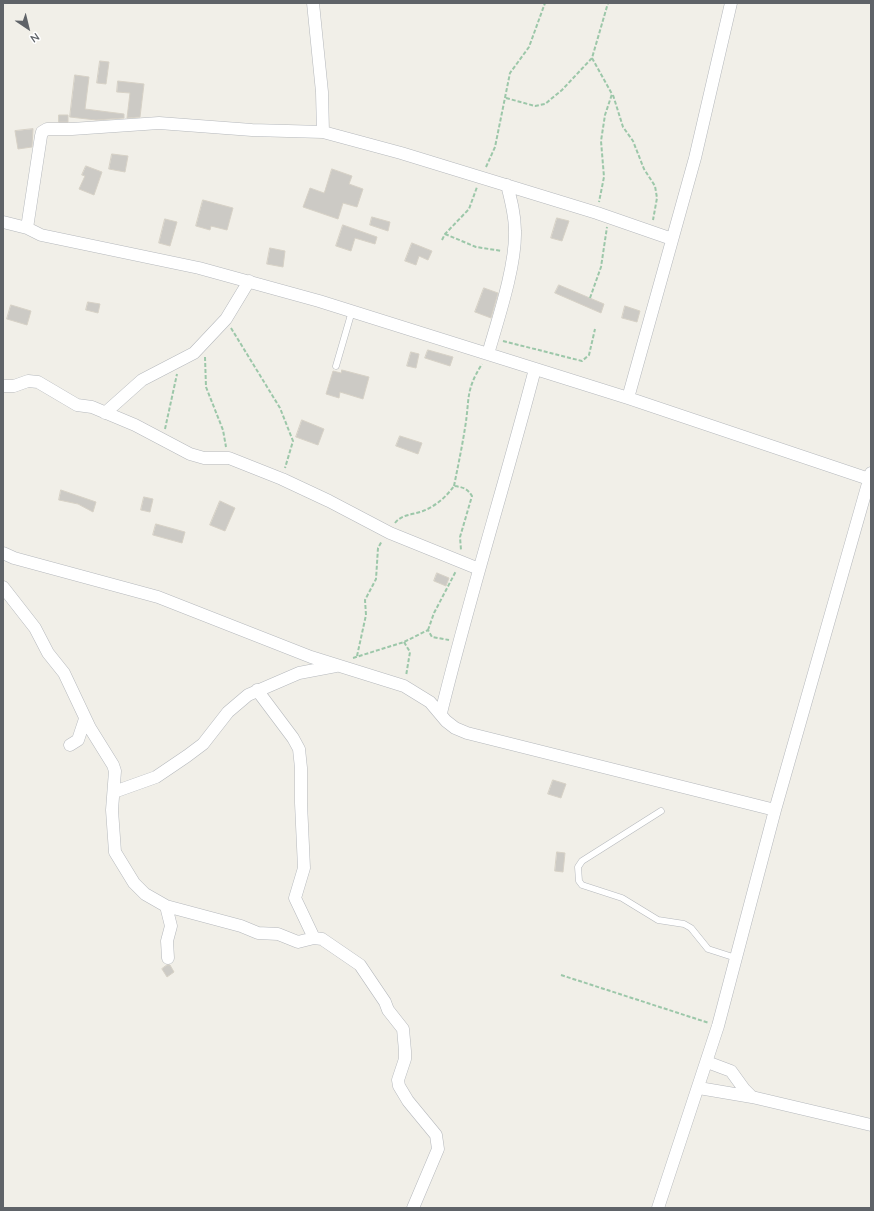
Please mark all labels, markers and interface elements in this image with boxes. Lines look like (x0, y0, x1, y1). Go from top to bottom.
north arrow (8, 8, 48, 48)
text: N (28, 30, 42, 46)

